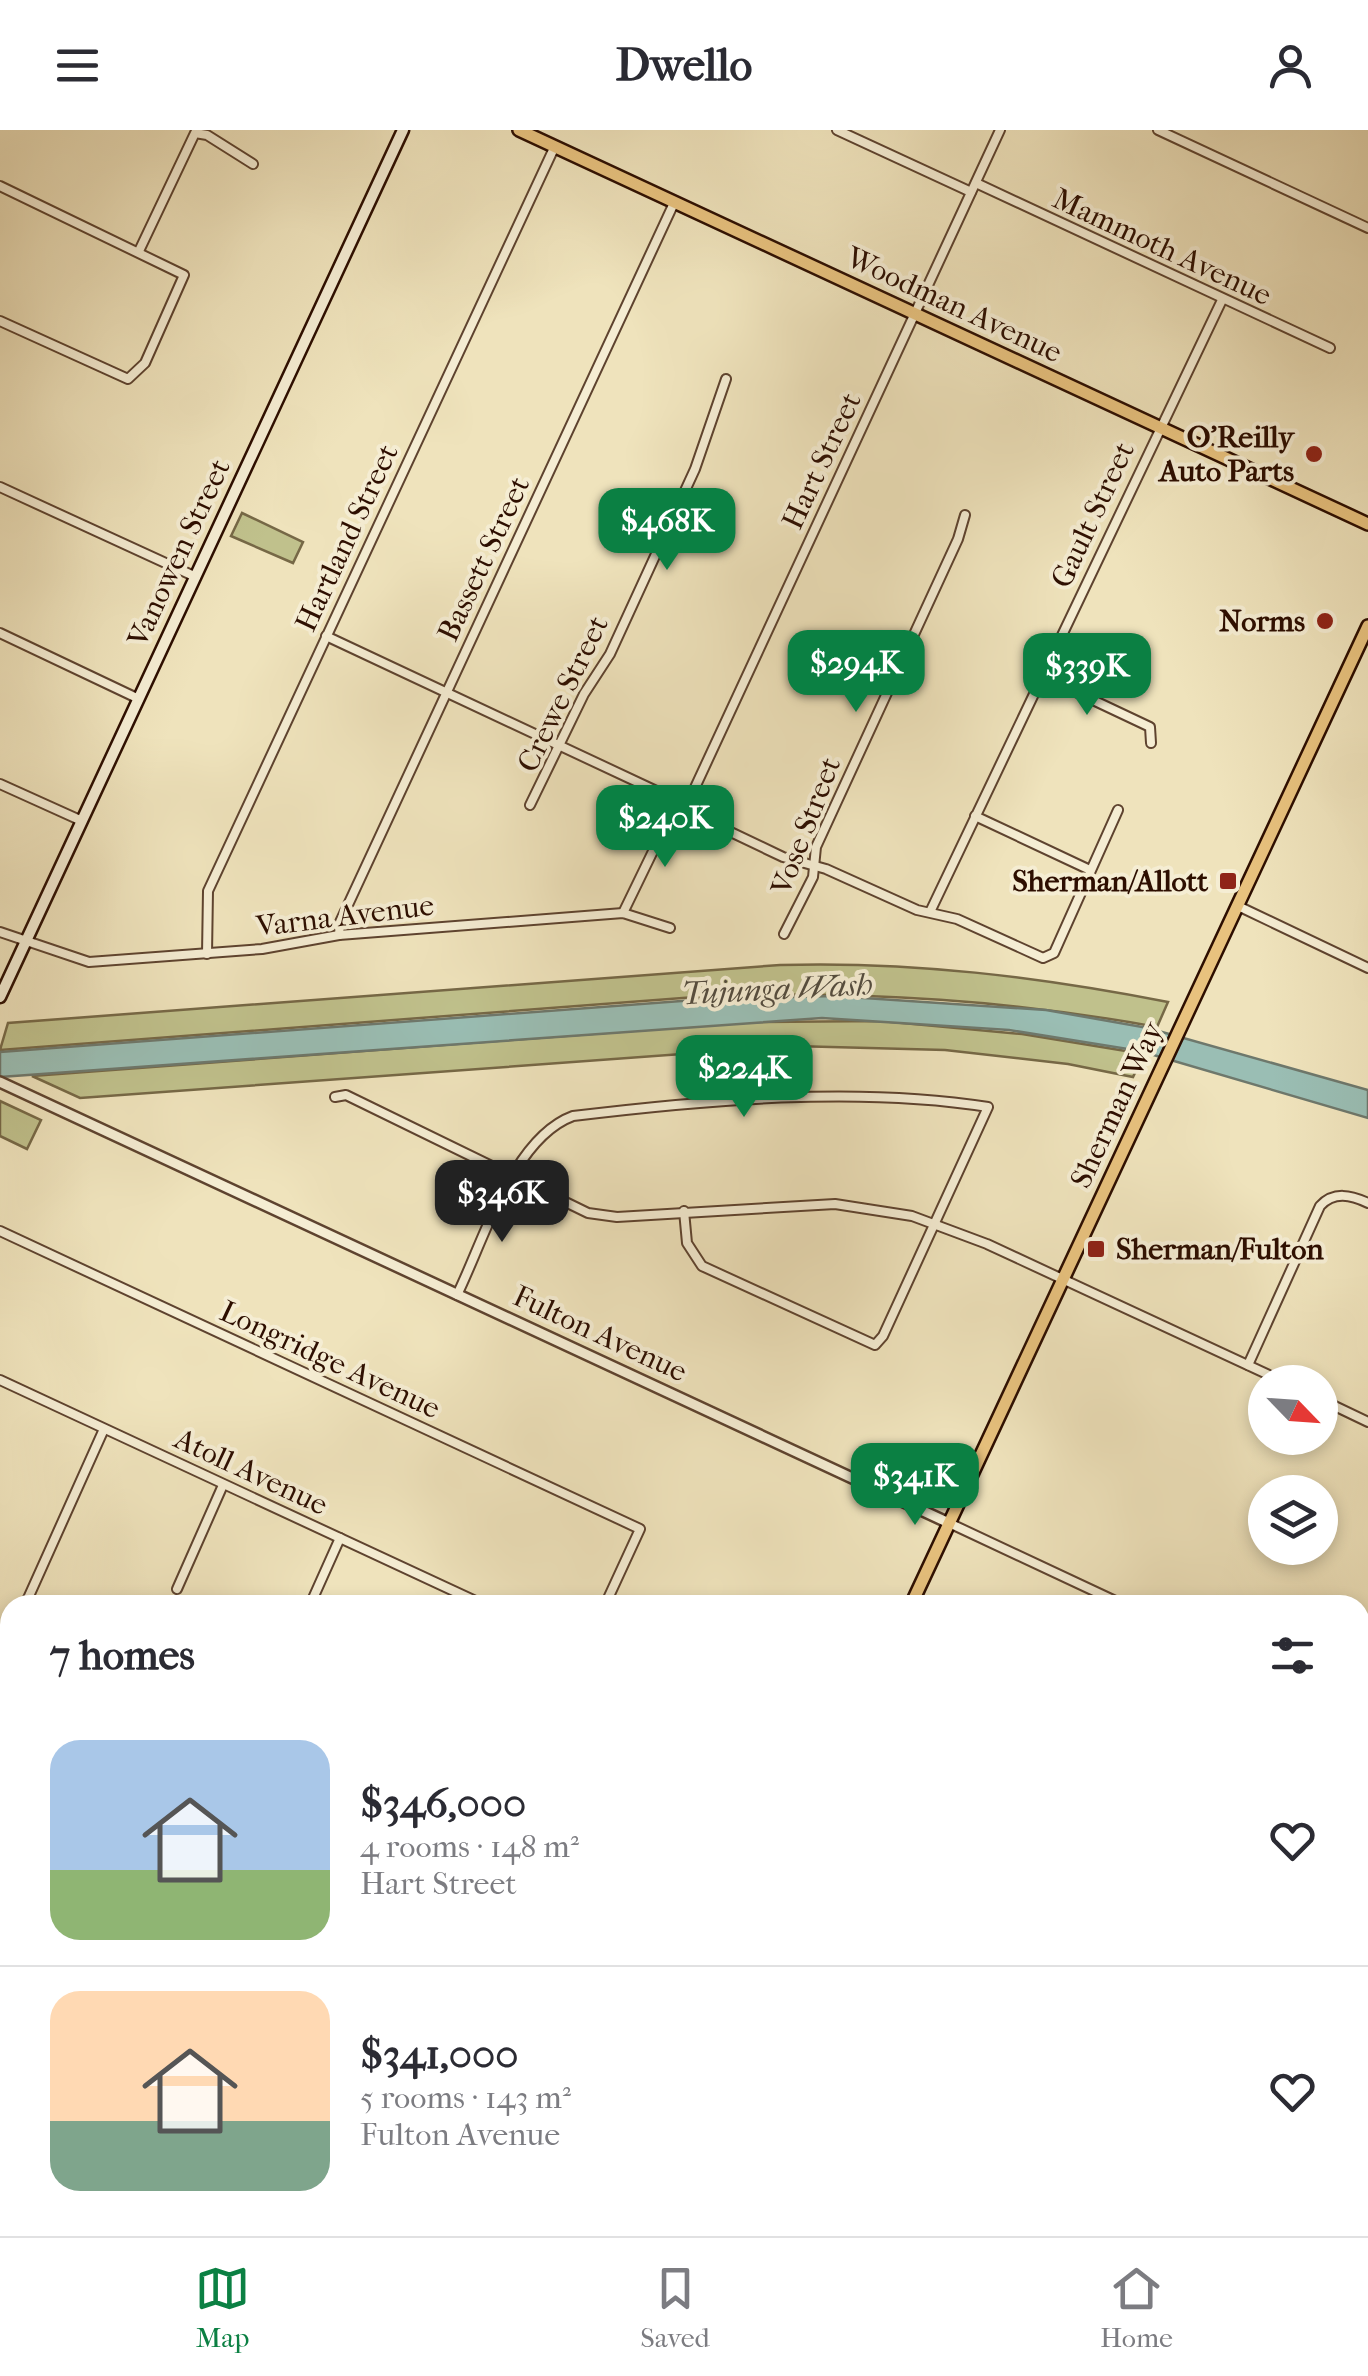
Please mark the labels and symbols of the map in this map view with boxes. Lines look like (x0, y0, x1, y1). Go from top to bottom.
street label: Mammoth Avenue (1047, 181, 1277, 313)
street label: Woodman Avenue (840, 239, 1067, 370)
street label: Hart Street (775, 387, 869, 535)
place label: O'Reilly Auto Parts (1157, 420, 1296, 489)
street label: Gault Street (1044, 436, 1142, 593)
street label: Hartland Street (288, 439, 406, 637)
marker: O'Reilly Auto Parts (1303, 443, 1325, 465)
street label: Vanowen Street (120, 453, 238, 653)
street label: Bassett Street (431, 471, 537, 647)
pin: $468K (597, 488, 737, 573)
place label: Norms (1219, 604, 1305, 639)
street label: Crewe Street (510, 610, 616, 778)
marker: Norms (1314, 610, 1336, 632)
pin: $294K (786, 630, 926, 715)
pin: $339K (1017, 633, 1157, 718)
street label: Vose Street (763, 752, 848, 901)
pin: $240K (595, 785, 735, 870)
place label: Sherman/Allott (1012, 864, 1208, 899)
marker: Sherman/Allott (1217, 870, 1239, 892)
street label: Varna Avenue (253, 888, 436, 944)
water label: Tujunga Wash (680, 966, 874, 1012)
street label: Sherman Way (1063, 1015, 1171, 1194)
pin: $224K (674, 1035, 814, 1120)
pin: $346K (432, 1160, 572, 1245)
place label: Sherman/Fulton (1116, 1232, 1324, 1267)
marker: Sherman/Fulton (1085, 1238, 1107, 1260)
street label: Fulton Avenue (508, 1279, 693, 1390)
street label: Longridge Avenue (214, 1294, 446, 1426)
north arrow (1248, 1365, 1338, 1455)
street label: Atoll Avenue (168, 1421, 333, 1523)
pin: $341K (845, 1443, 985, 1528)

